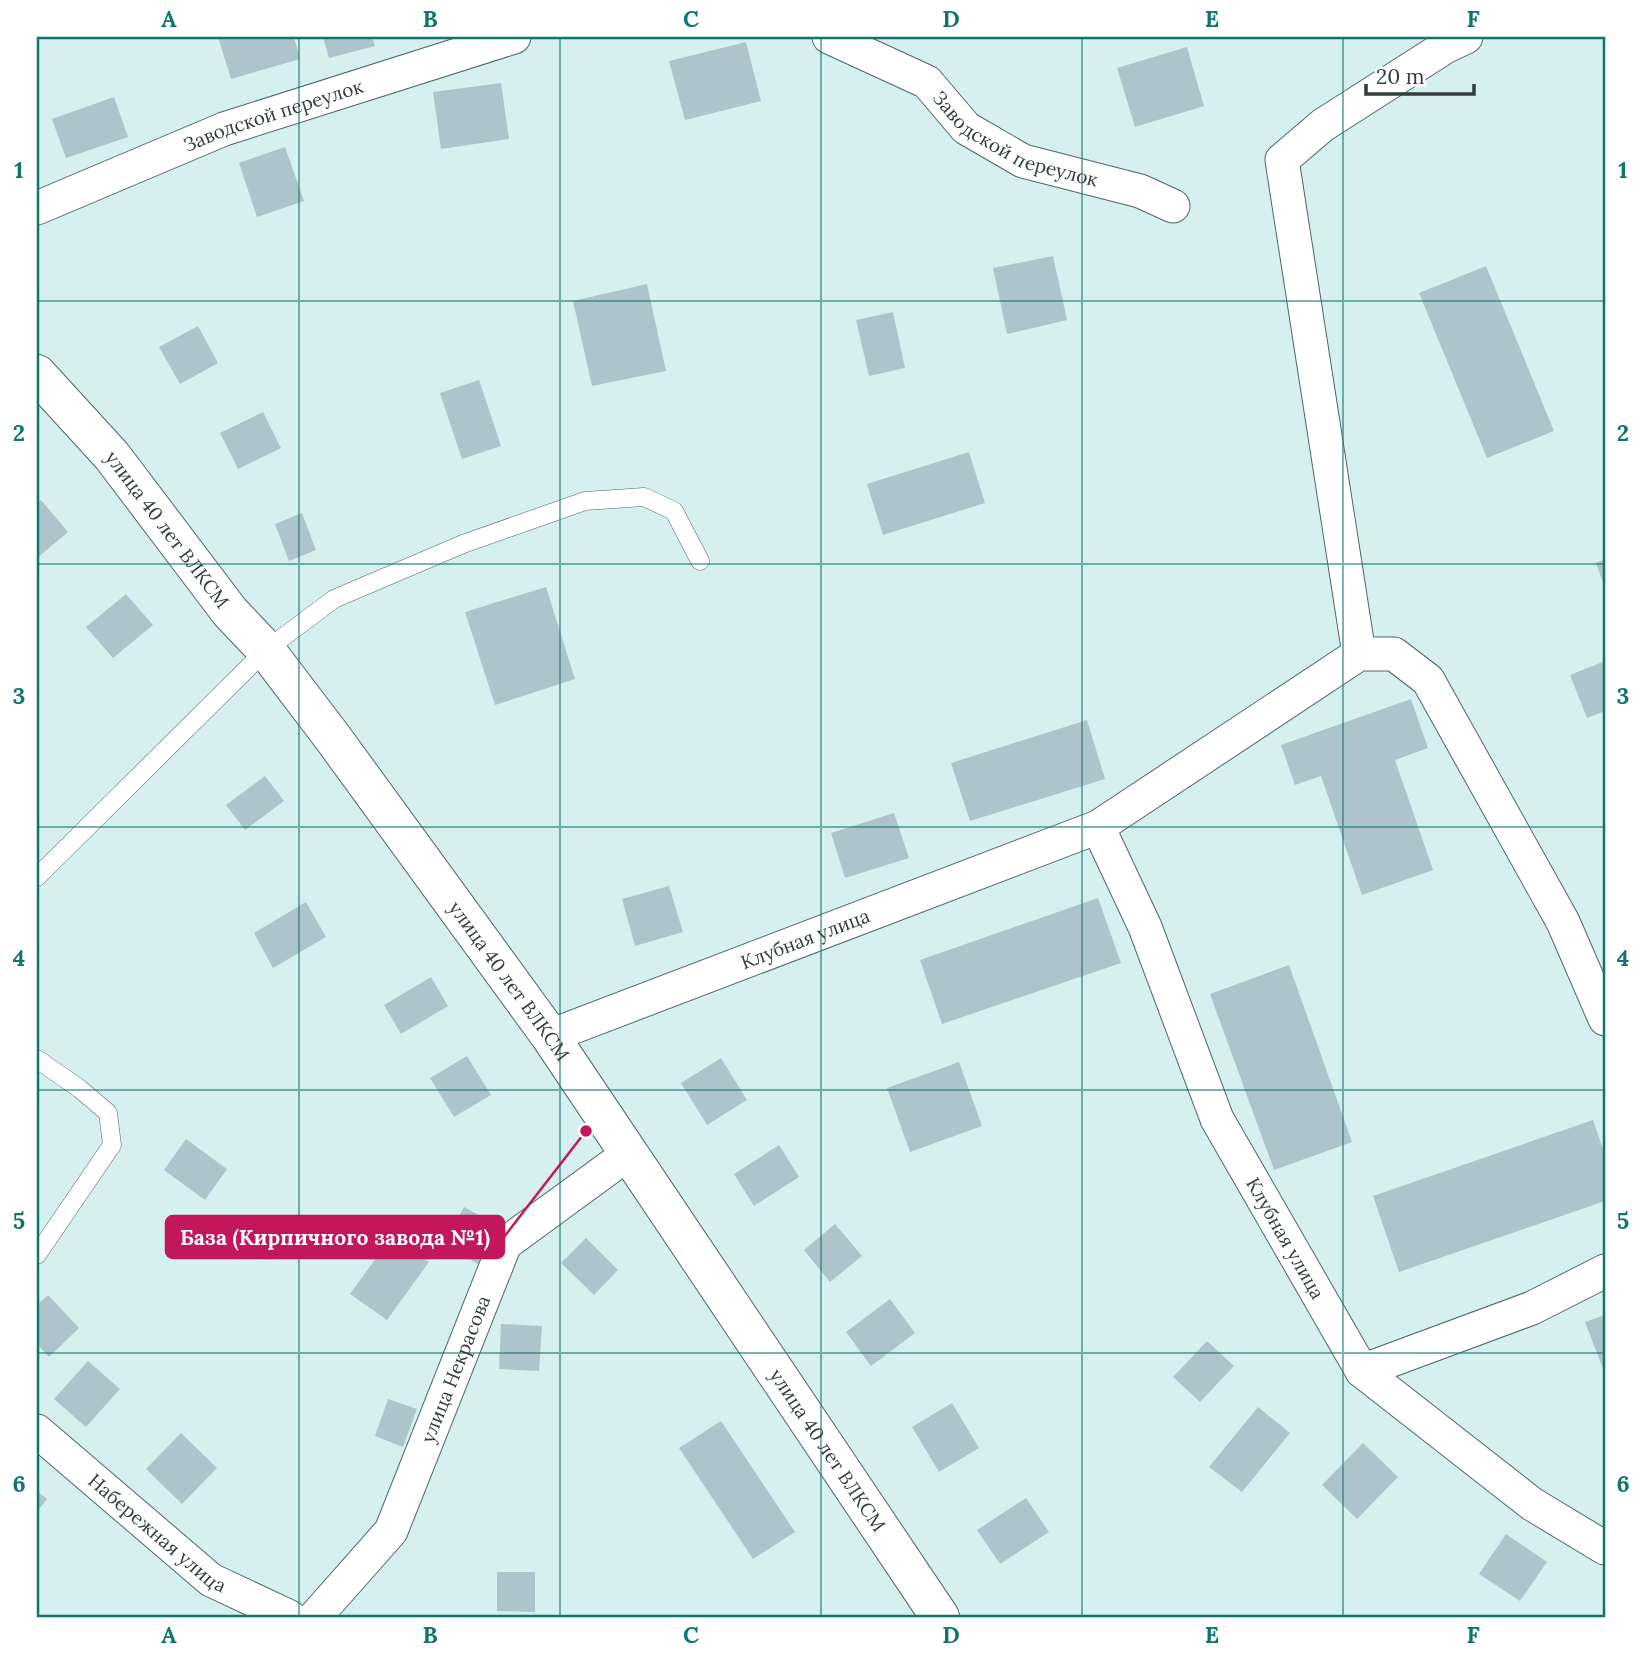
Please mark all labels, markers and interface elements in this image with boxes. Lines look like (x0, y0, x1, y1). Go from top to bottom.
text: A (161, 4, 177, 33)
text: B (422, 4, 438, 33)
text: C (683, 4, 699, 33)
text: D (942, 4, 960, 33)
text: E (1205, 4, 1219, 33)
text: F (1466, 4, 1480, 33)
scale bar (1366, 52, 1474, 96)
text: 20 m (1376, 63, 1425, 90)
street label: Заводской переулок (180, 73, 367, 157)
street label: Заводской переулок (928, 86, 1101, 192)
text: 1 (14, 155, 24, 184)
text: 1 (1618, 155, 1628, 184)
text: 2 (13, 418, 25, 447)
text: 2 (1617, 418, 1629, 447)
street label: улица 40 лет ВЛКСМ (100, 446, 235, 613)
text: 3 (13, 681, 25, 710)
text: 3 (1617, 681, 1629, 710)
street label: улица 40 лет ВЛКСМ (444, 896, 575, 1065)
street label: Клубная улица (737, 903, 873, 974)
text: 4 (13, 943, 25, 972)
text: 4 (1617, 943, 1629, 972)
street label: Клубная улица (1241, 1173, 1330, 1303)
text: 5 (13, 1206, 25, 1235)
text: 5 (1617, 1206, 1629, 1235)
callout: База (Кирпичного завода №1) (166, 1216, 504, 1258)
text: База (Кирпичного завода №1) (180, 1224, 490, 1251)
street label: улица Некрасова (415, 1292, 495, 1446)
street label: улица 40 лет ВЛКСМ (765, 1364, 891, 1536)
street label: Набережная улица (83, 1468, 230, 1598)
text: 6 (12, 1469, 26, 1498)
text: 6 (1616, 1469, 1630, 1498)
text: A (161, 1620, 177, 1649)
text: B (422, 1620, 438, 1649)
text: C (683, 1620, 699, 1649)
text: D (942, 1620, 960, 1649)
text: E (1205, 1620, 1219, 1649)
text: F (1466, 1620, 1480, 1649)

